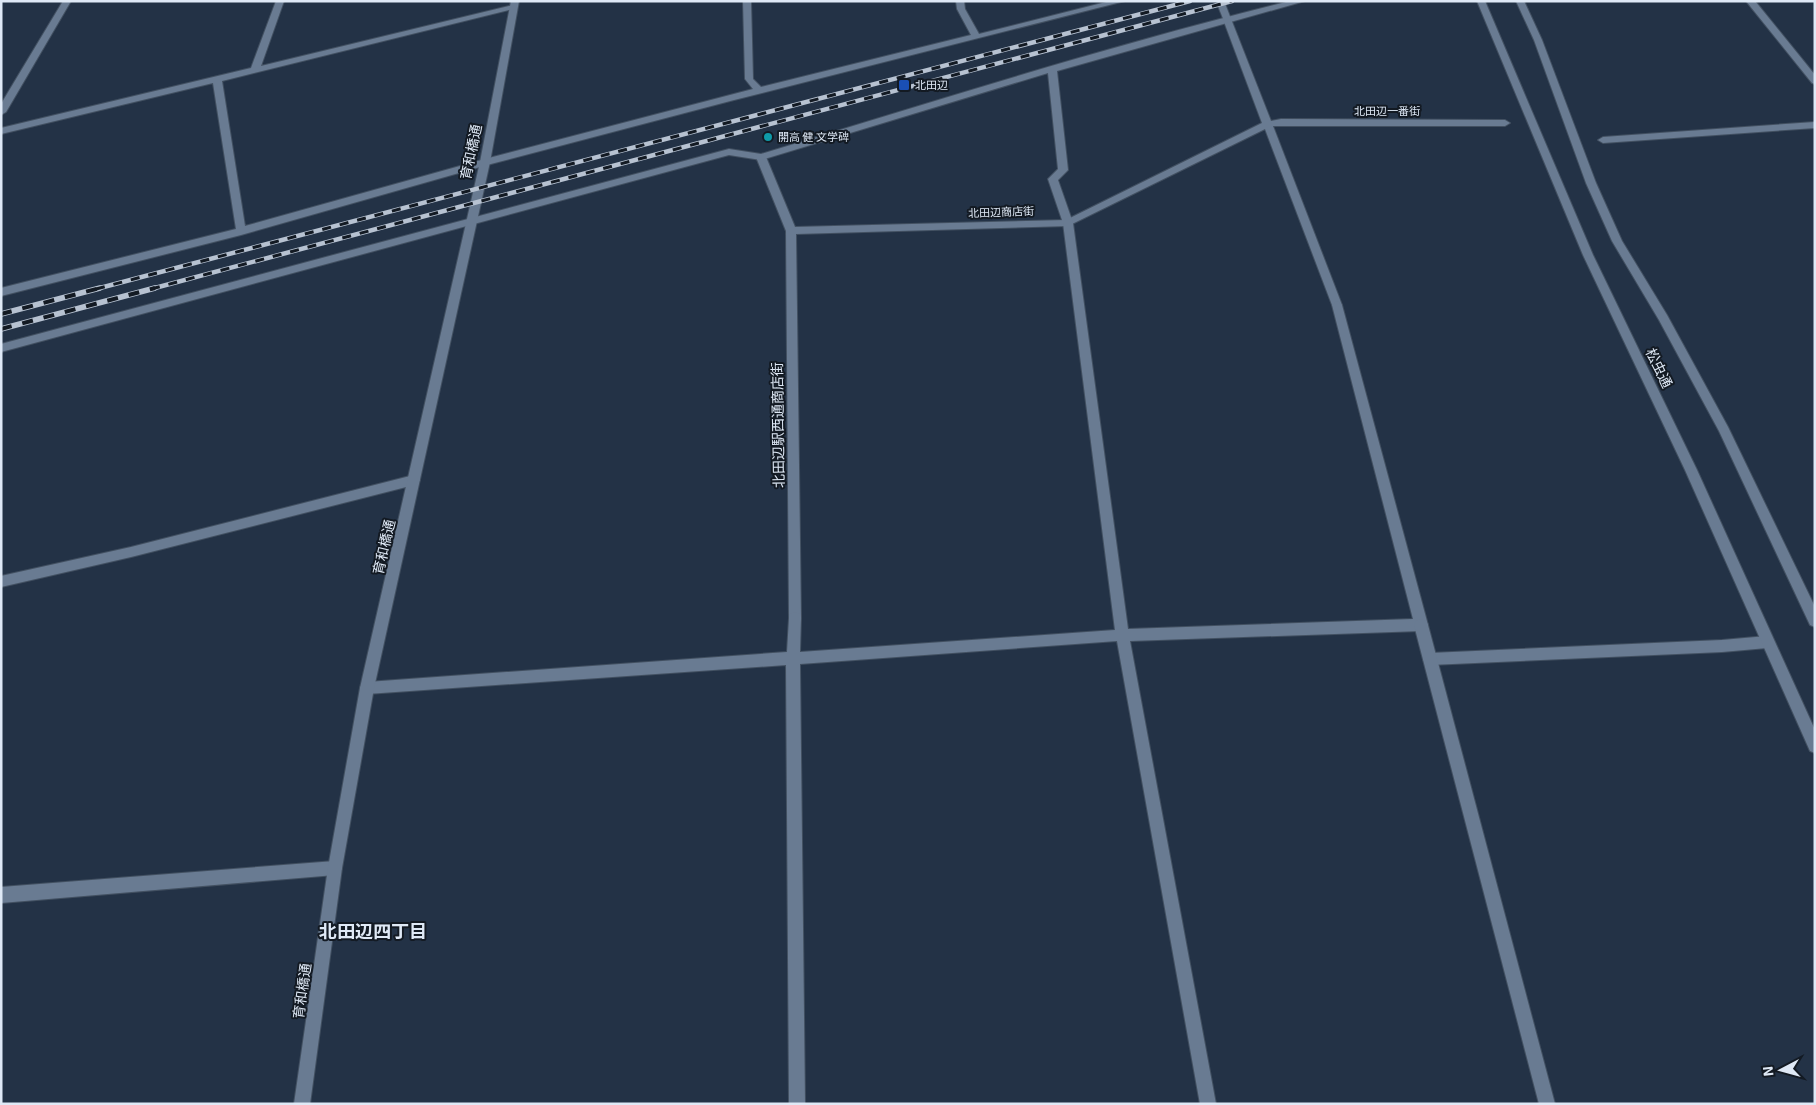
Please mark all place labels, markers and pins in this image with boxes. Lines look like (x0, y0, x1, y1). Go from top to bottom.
marker: 北田辺 (897, 78, 911, 92)
place label: 北田辺 (915, 78, 948, 91)
place label: 開高 健 文学碑 (778, 130, 849, 143)
marker: 開高 健 文学碑 (762, 131, 774, 143)

